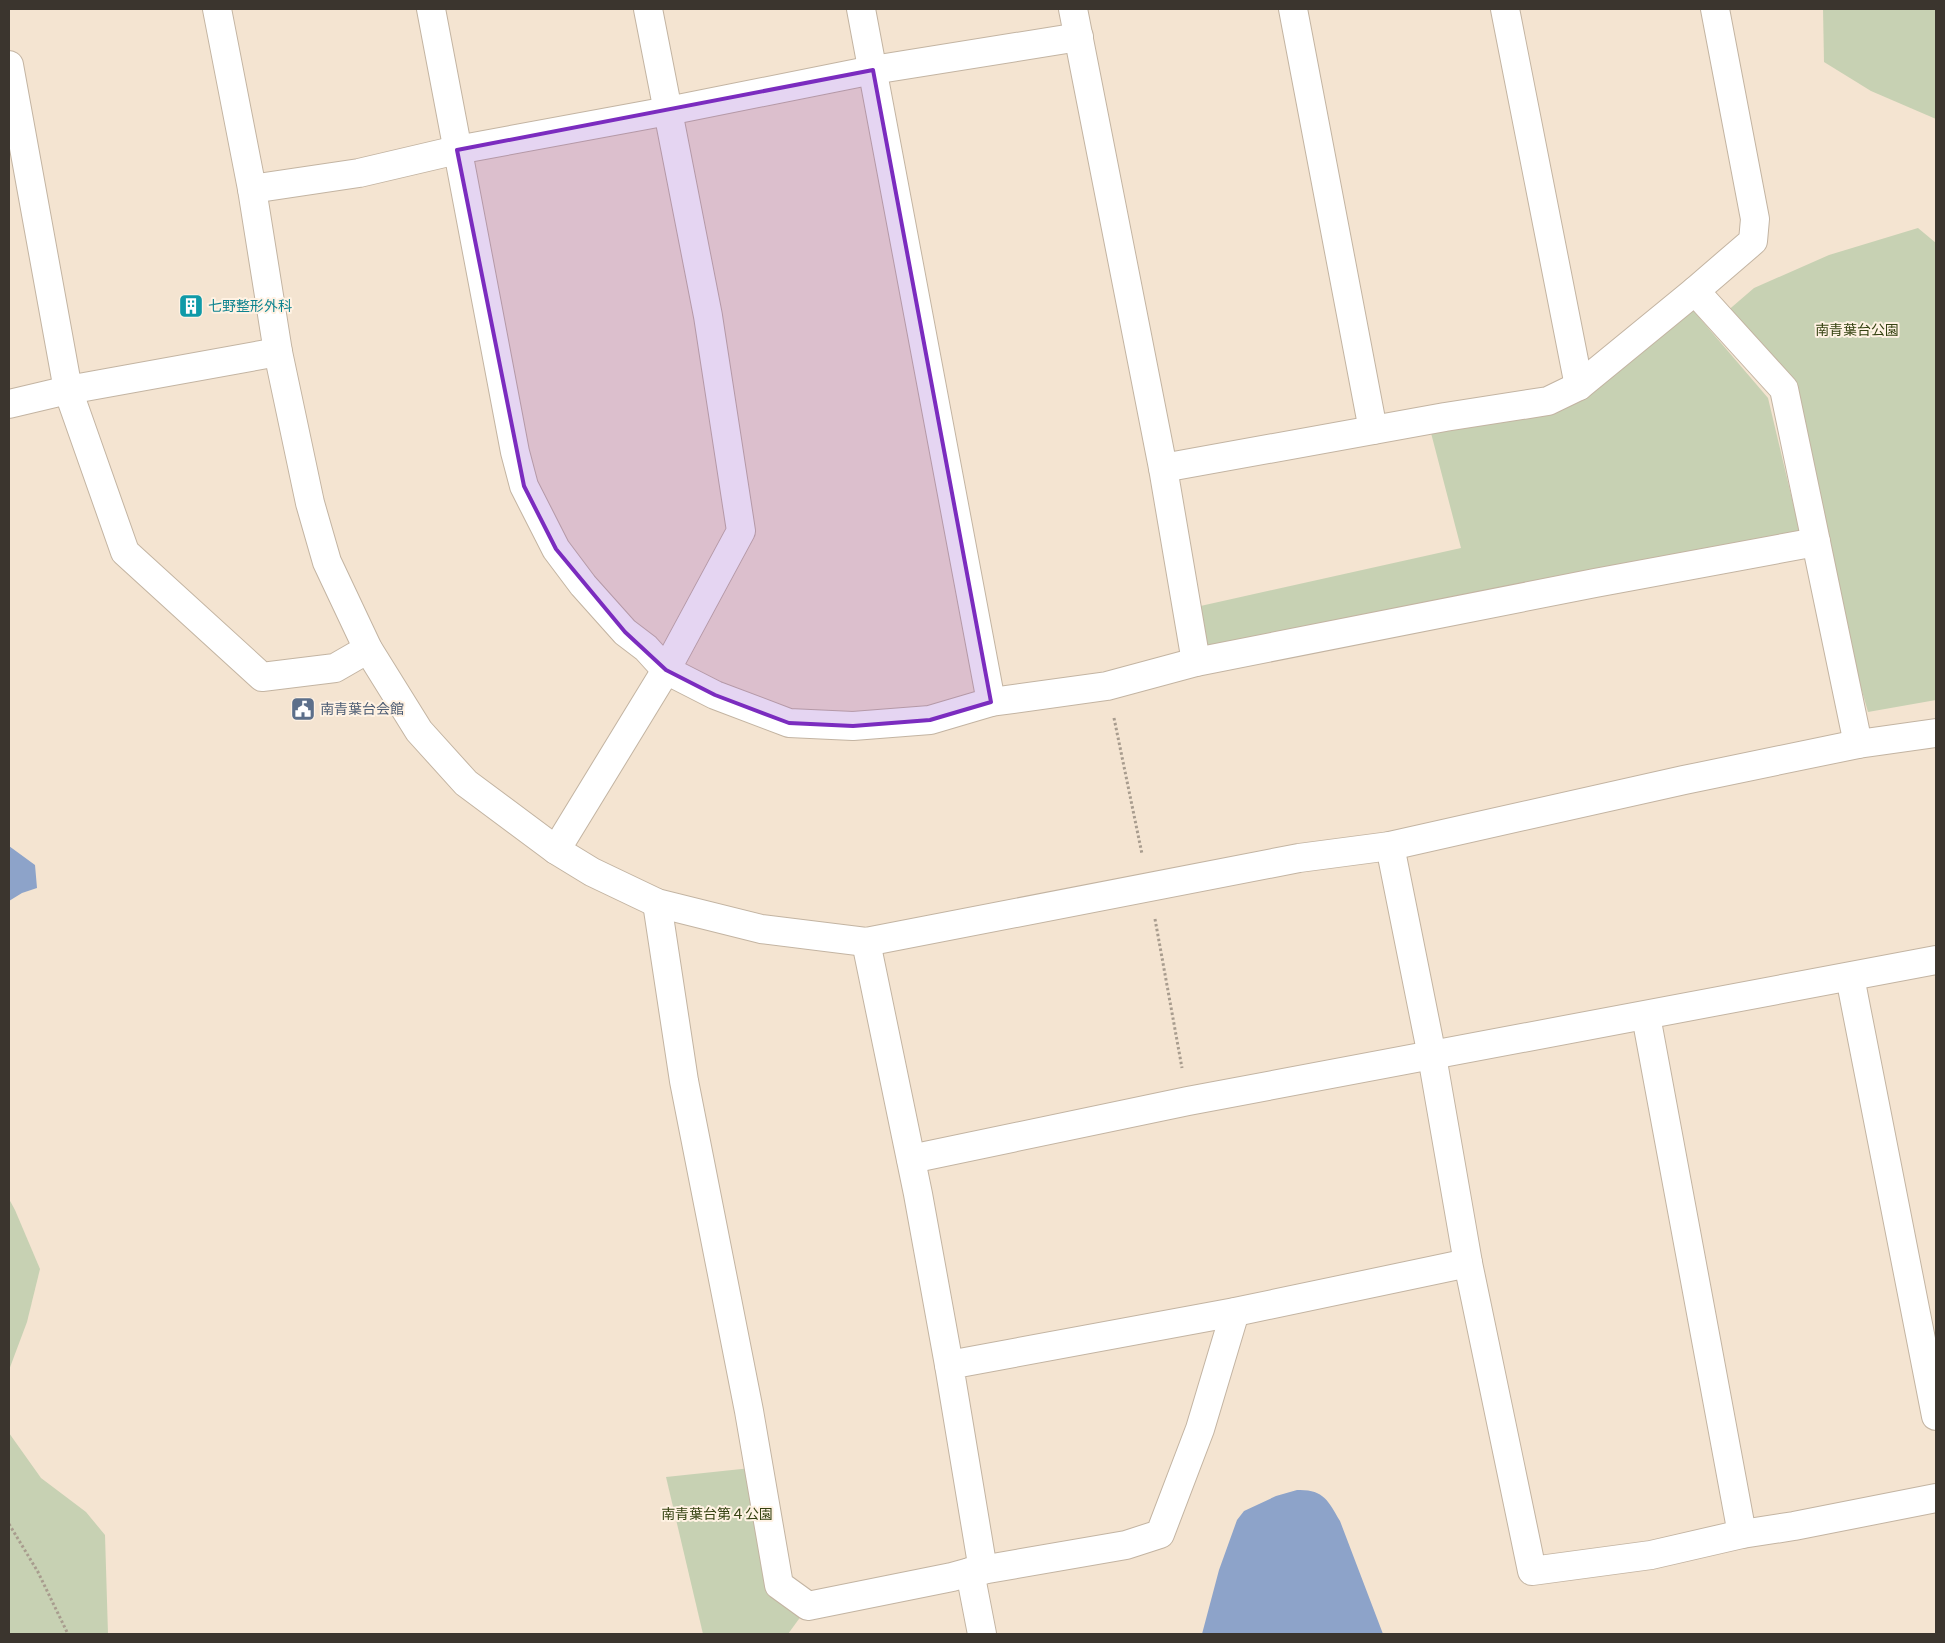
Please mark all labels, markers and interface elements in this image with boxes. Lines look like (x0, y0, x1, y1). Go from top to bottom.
building icon: 七野整形外科 (178, 293, 204, 319)
place label: 七野整形外科 (208, 297, 292, 315)
park label: 南青葉台公園 (1815, 321, 1899, 339)
public building icon: 南青葉台会館 (290, 696, 316, 722)
place label: 南青葉台会館 (320, 700, 404, 718)
park label: 南青葉台第４公園 (661, 1505, 773, 1523)

